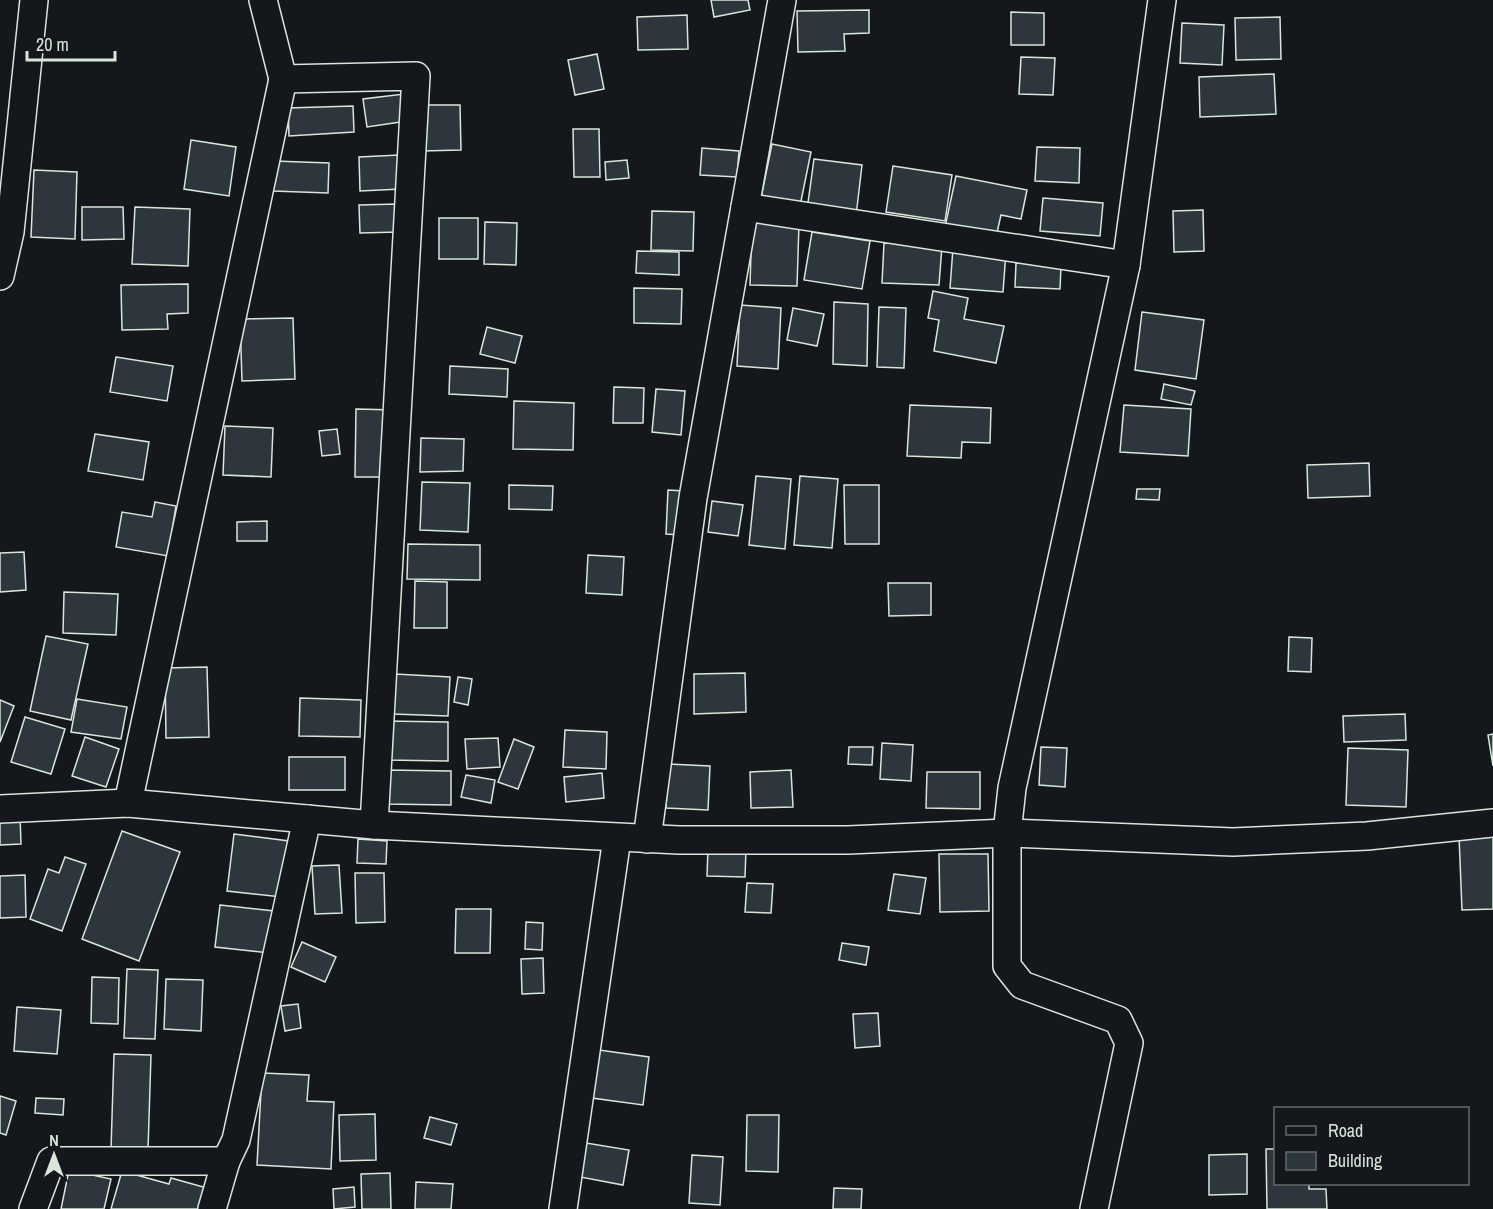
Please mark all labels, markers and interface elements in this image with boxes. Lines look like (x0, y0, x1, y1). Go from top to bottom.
scale bar (27, 24, 116, 62)
text: 20 m (36, 32, 69, 57)
legend (1274, 1107, 1469, 1185)
text: Road (1328, 1118, 1363, 1143)
north arrow (24, 1125, 84, 1185)
text: N (49, 1129, 59, 1151)
text: Building (1328, 1148, 1383, 1173)

